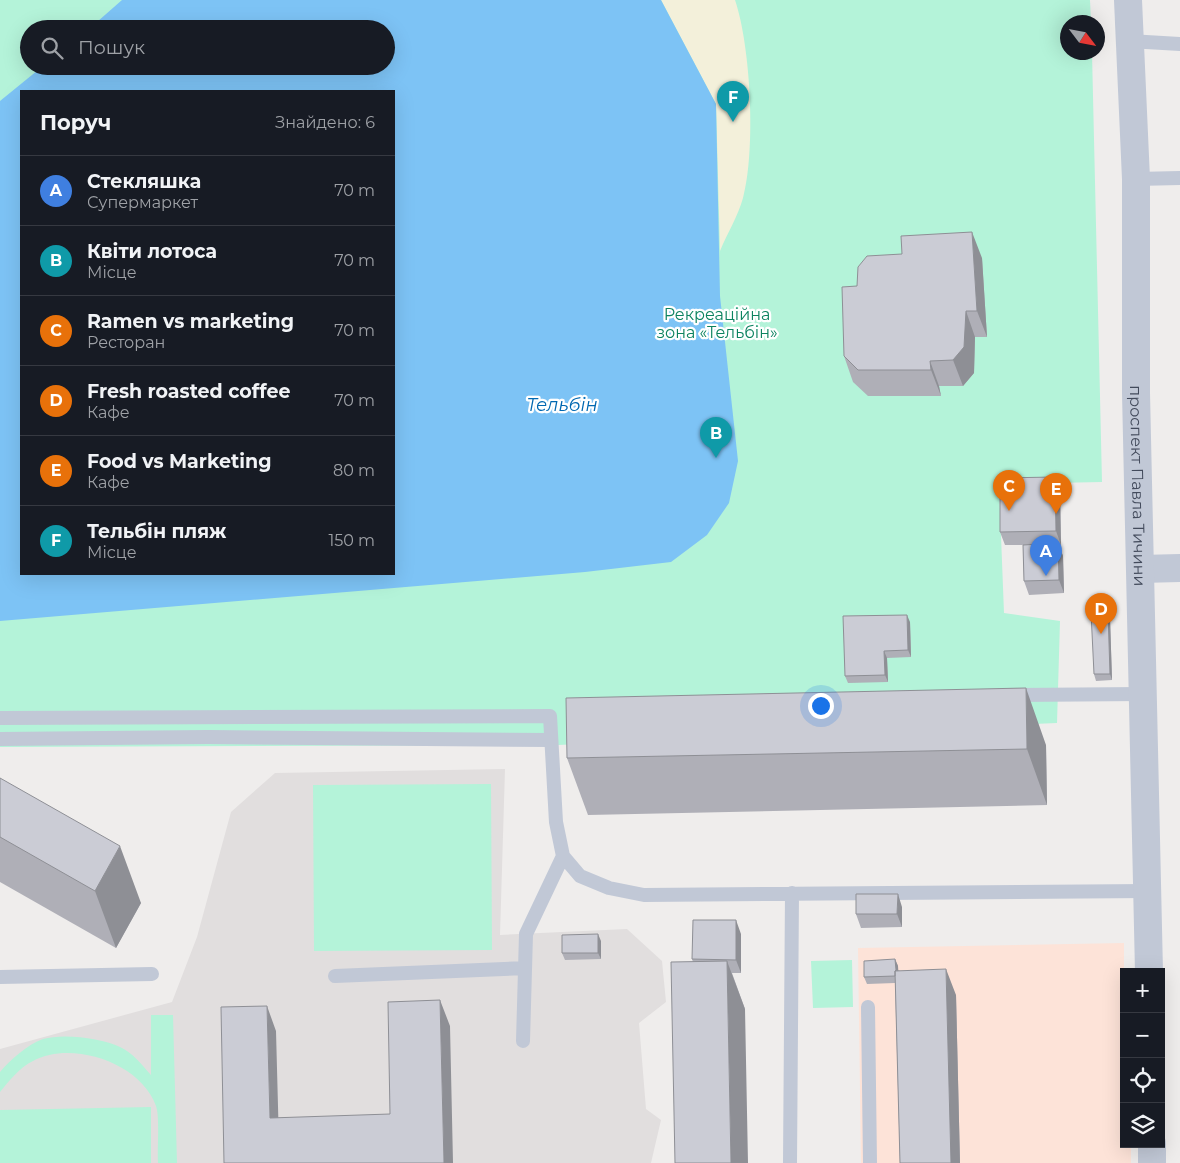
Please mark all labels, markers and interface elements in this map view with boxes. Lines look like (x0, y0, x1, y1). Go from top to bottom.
north arrow (1060, 15, 1105, 60)
search box (20, 20, 395, 75)
icon: search (38, 34, 66, 62)
text: Пошук (78, 36, 145, 59)
pin: F (717, 81, 749, 122)
text: Поруч (40, 110, 111, 135)
text: Знайдено: 6 (275, 113, 375, 132)
text: Стекляшка (87, 170, 201, 193)
text: A (50, 181, 62, 200)
text: 70 m (334, 181, 375, 200)
text: Супермаркет (87, 193, 198, 212)
text: Квіти лотоса (87, 240, 217, 263)
text: B (50, 251, 62, 270)
text: 70 m (334, 251, 375, 270)
text: Місце (87, 263, 137, 282)
park label: Рекреаційна зона «Тельбін» (656, 305, 778, 342)
text: Ramen vs marketing (87, 310, 294, 333)
text: C (50, 321, 62, 340)
text: 70 m (334, 321, 375, 340)
text: Ресторан (87, 333, 165, 352)
text: Fresh roasted coffee (87, 380, 290, 403)
street label: проспект Павла Тичини (1127, 385, 1150, 587)
text: D (49, 391, 63, 410)
text: 70 m (334, 391, 375, 410)
water label: Тельбін (526, 394, 598, 416)
text: Кафе (87, 403, 130, 422)
pin: B (700, 417, 732, 458)
text: Food vs Marketing (87, 450, 271, 473)
text: E (51, 461, 61, 480)
text: 80 m (333, 461, 375, 480)
pin: C (993, 470, 1025, 511)
text: Кафе (87, 473, 130, 492)
pin: E (1040, 473, 1072, 514)
text: Тельбін пляж (87, 520, 226, 543)
text: F (51, 531, 61, 550)
text: 150 m (328, 531, 375, 550)
pin: A (1030, 535, 1062, 576)
text: Місце (87, 543, 137, 562)
pin: D (1085, 593, 1117, 634)
your location (808, 693, 834, 719)
map controls (1120, 968, 1165, 1148)
button: + (1120, 968, 1165, 1013)
button: − (1120, 1013, 1165, 1058)
button: locate (1120, 1058, 1165, 1103)
button: layers (1120, 1103, 1165, 1148)

